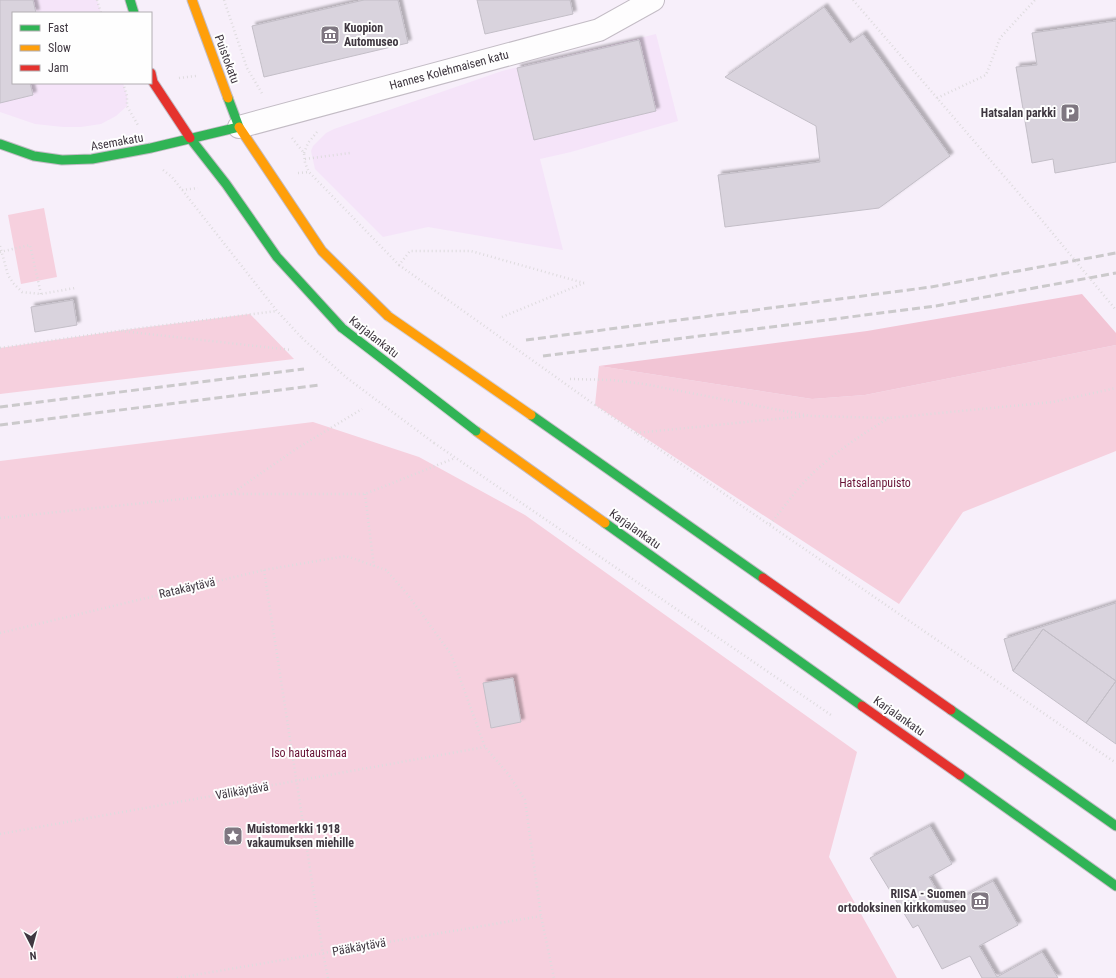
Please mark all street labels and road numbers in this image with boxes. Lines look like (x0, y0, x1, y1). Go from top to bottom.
street label: Puistokatu (212, 33, 242, 85)
street label: Hannes Kolehmaisen katu (388, 47, 510, 93)
street label: Asemakatu (90, 130, 145, 154)
street label: Karjalankatu (346, 313, 402, 361)
street label: Karjalankatu (607, 506, 663, 552)
street label: Ratakäytävä (157, 575, 217, 601)
street label: Karjalankatu (871, 693, 927, 739)
street label: Välikäytävä (214, 779, 270, 803)
street label: Pääkäytävä (331, 935, 387, 959)

